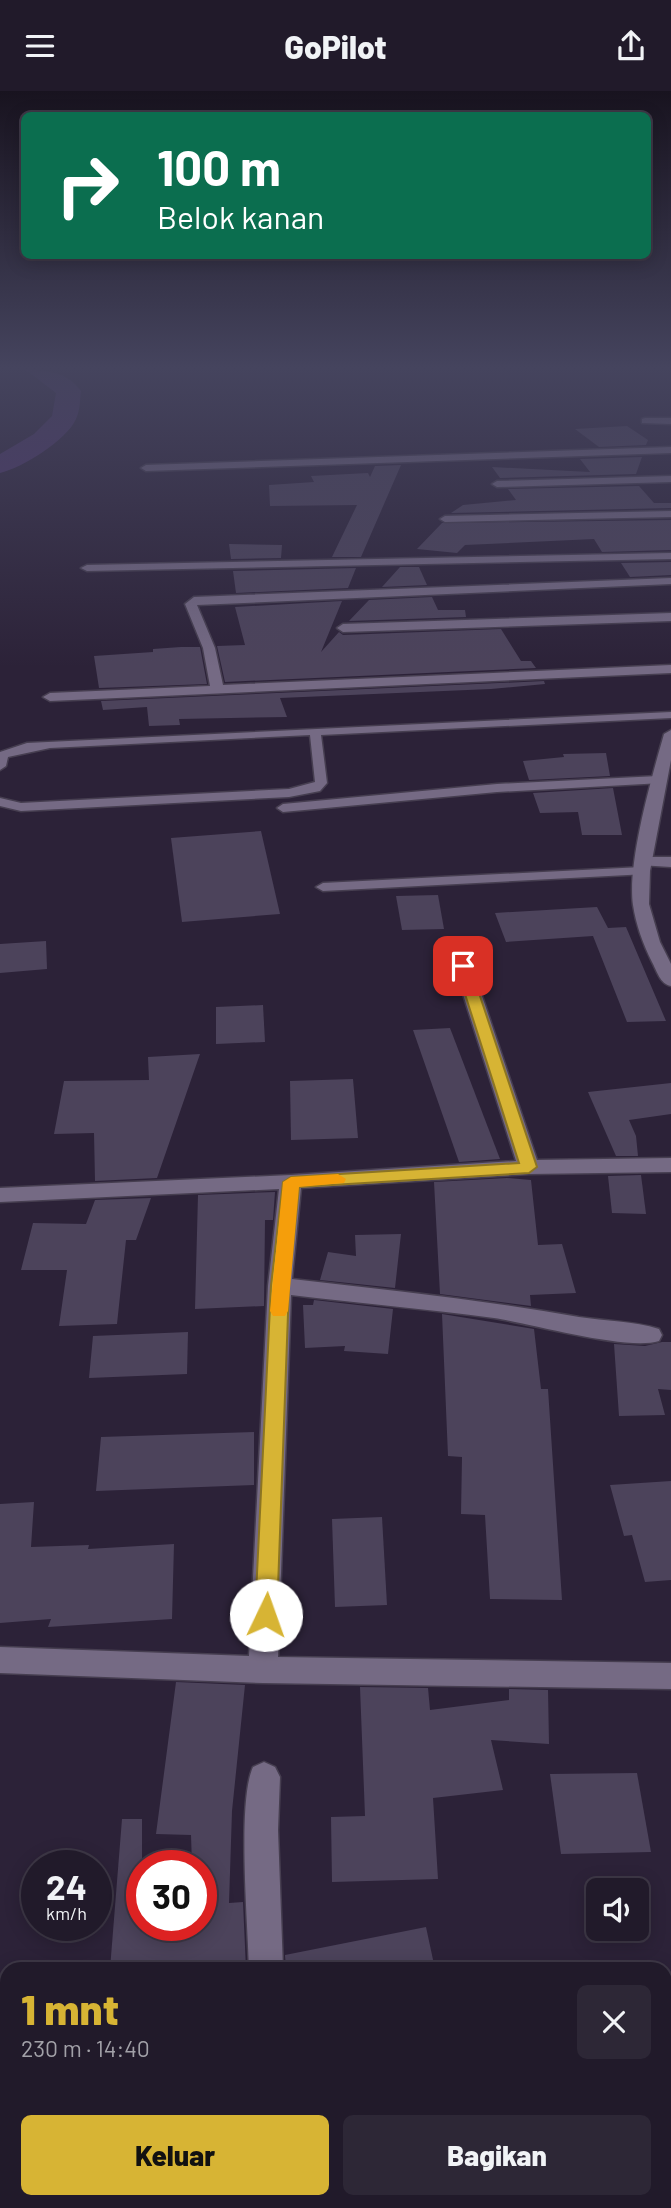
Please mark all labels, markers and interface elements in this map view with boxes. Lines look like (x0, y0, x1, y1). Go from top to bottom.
icon: menu (21, 27, 59, 65)
text: GoPilot (284, 27, 387, 65)
icon: share (612, 27, 650, 65)
text: 100 m (157, 137, 281, 196)
icon: right (42, 140, 133, 231)
text: Belok kanan (157, 197, 324, 235)
pin (433, 936, 493, 996)
icon: arrive (444, 947, 482, 985)
position arrow (229, 1578, 303, 1652)
speed limit sign: 30 (126, 1850, 217, 1941)
text: 24 (46, 1865, 87, 1907)
map controls (586, 1878, 649, 1941)
button: sound (586, 1878, 649, 1941)
text: km/h (46, 1902, 87, 1924)
text: 1 mnt (21, 1983, 119, 2033)
button: close (577, 1985, 651, 2059)
text: 230 m · 14:40 (21, 2034, 150, 2062)
button: Keluar (21, 2115, 329, 2195)
button: Bagikan (343, 2115, 651, 2195)

